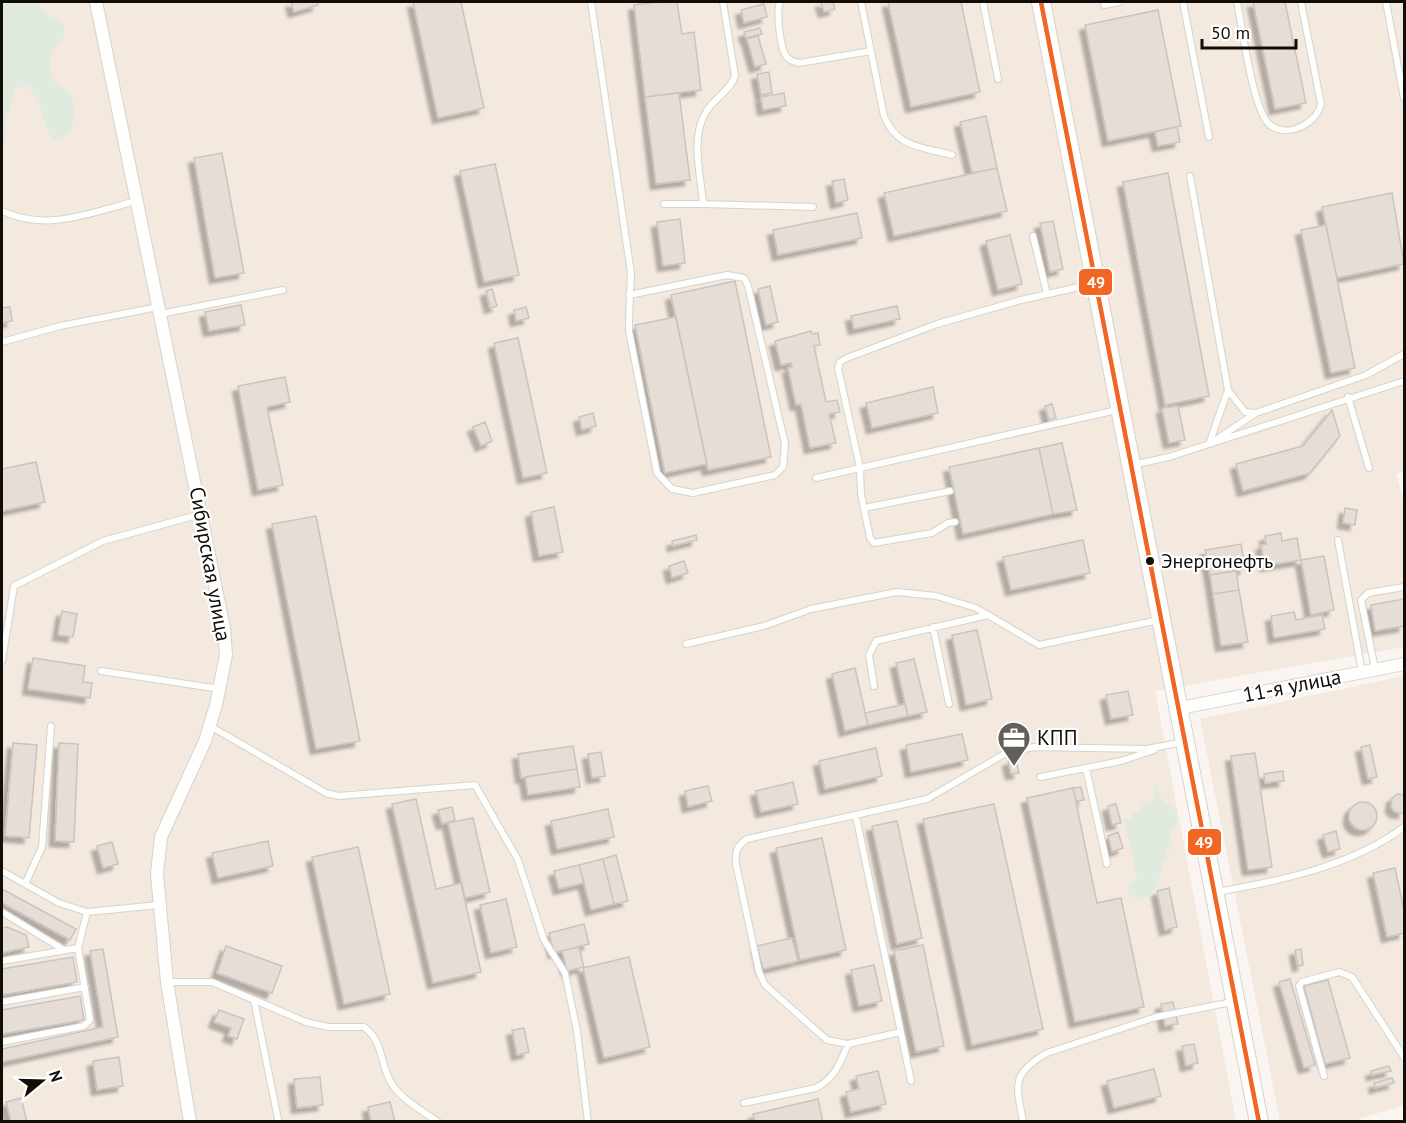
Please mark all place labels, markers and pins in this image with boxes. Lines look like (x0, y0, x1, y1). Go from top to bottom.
place label: Энергонефть (1161, 548, 1273, 574)
marker: Энергонефть (1144, 555, 1156, 567)
office icon: КПП (996, 720, 1032, 767)
place label: КПП (1037, 724, 1078, 751)

